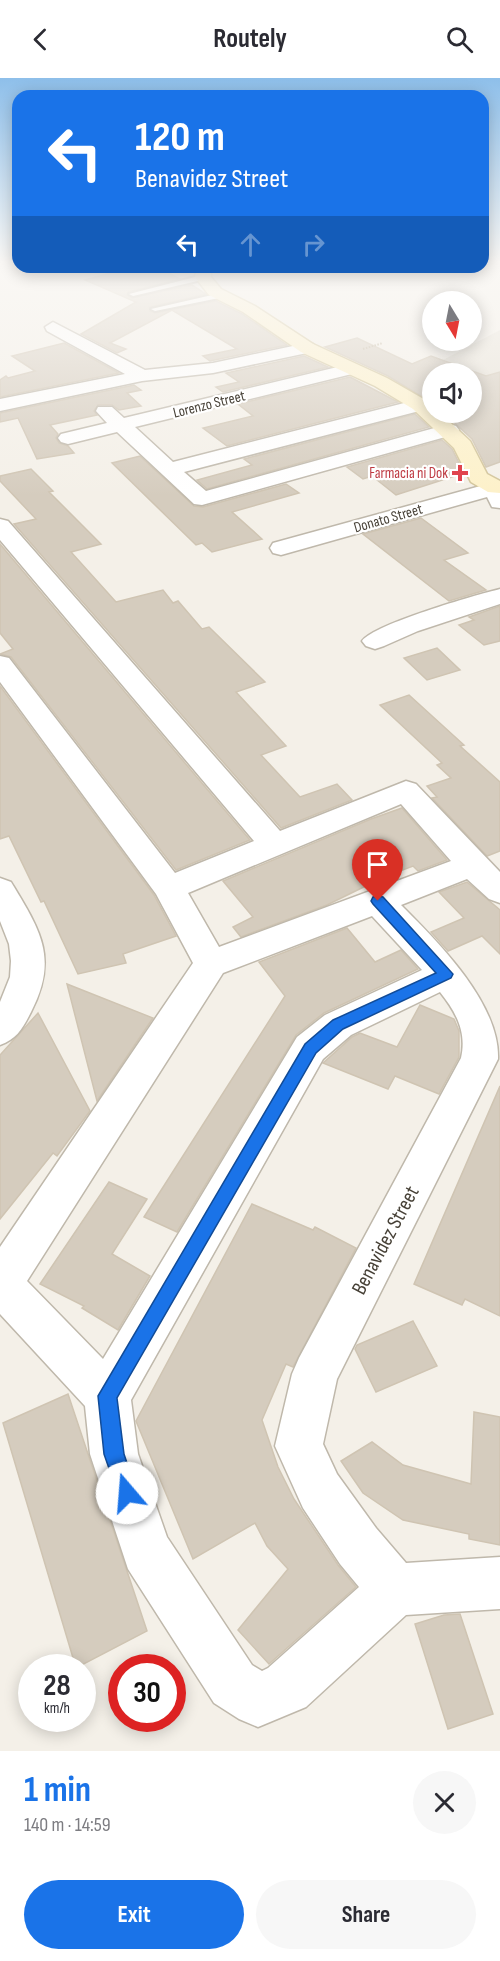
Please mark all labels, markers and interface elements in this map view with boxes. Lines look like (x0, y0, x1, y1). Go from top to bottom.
icon: back (24, 23, 57, 56)
text: Routely (213, 23, 287, 55)
icon: search (443, 23, 476, 56)
text: 120 m (135, 112, 225, 163)
icon: left (36, 114, 114, 192)
text: Benavidez Street (135, 163, 288, 195)
icon: left (171, 228, 204, 261)
icon: ahead (234, 228, 267, 261)
icon: right (297, 228, 330, 261)
north arrow (422, 291, 482, 351)
map controls (422, 291, 482, 423)
button: sound (422, 363, 482, 423)
street label: Lorenzo Street (171, 386, 248, 423)
place label: Farmacia ni Dok (369, 464, 448, 483)
marker: Farmacia ni Dok (453, 466, 467, 480)
street label: Donato Street (352, 500, 425, 537)
pin (352, 839, 403, 901)
icon: arrive (361, 848, 394, 881)
street label: Benavidez Street (346, 1182, 424, 1299)
position arrow (95, 1461, 159, 1525)
speed limit sign: 30 (108, 1654, 186, 1732)
text: 28 (43, 1668, 71, 1704)
text: km/h (44, 1699, 70, 1718)
text: 1 min (24, 1769, 91, 1812)
button: close (413, 1771, 476, 1834)
text: 140 m · 14:59 (24, 1813, 111, 1837)
button: Exit (24, 1880, 244, 1949)
button: Share (256, 1880, 476, 1949)

